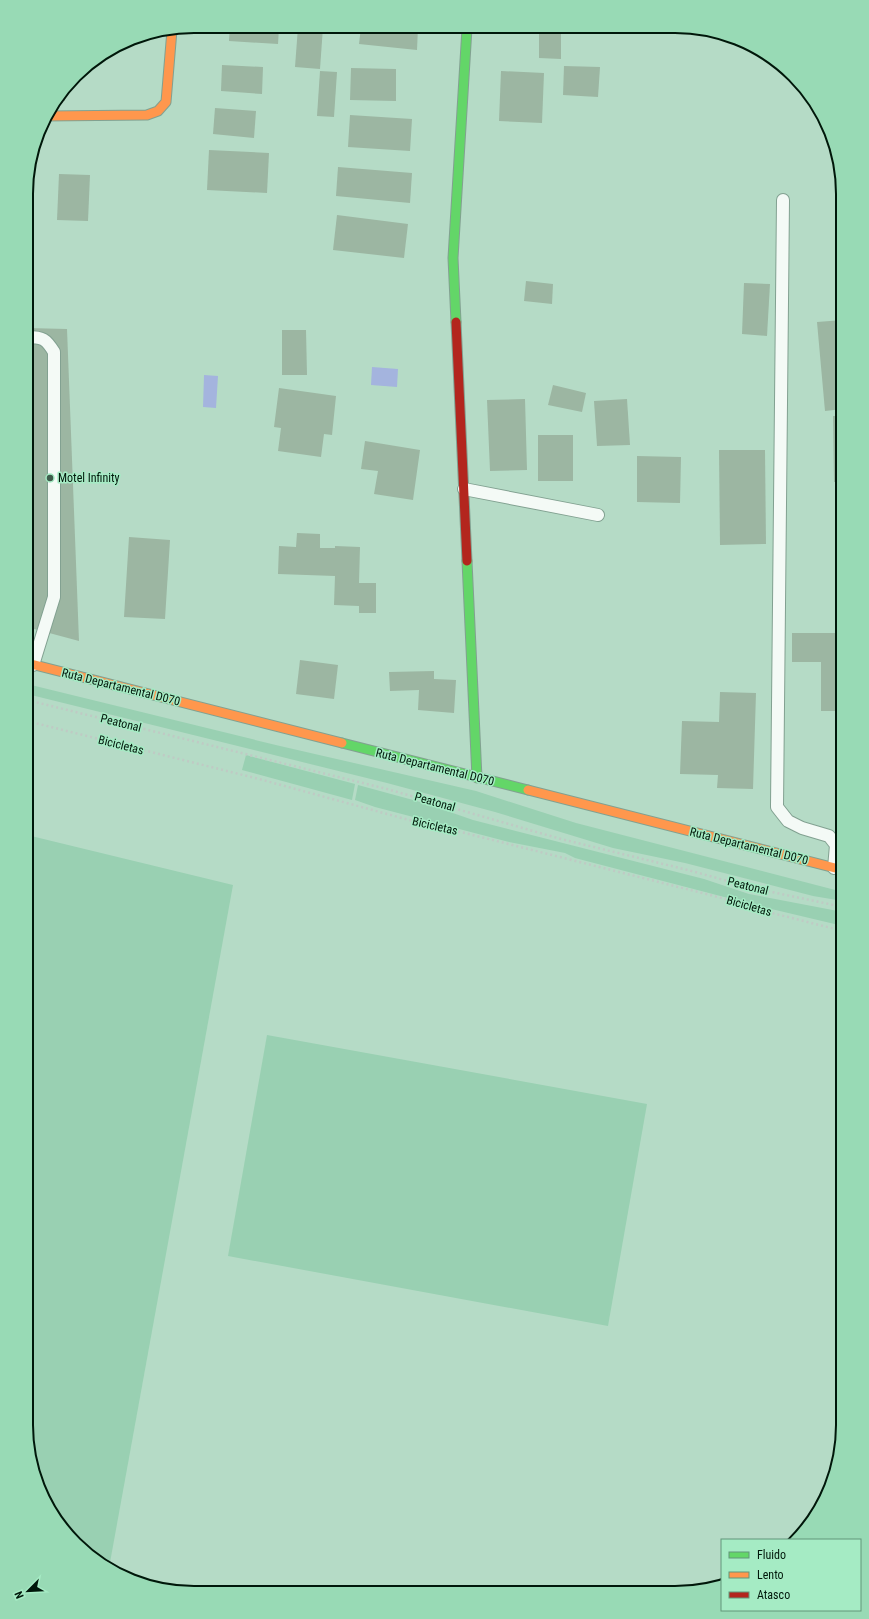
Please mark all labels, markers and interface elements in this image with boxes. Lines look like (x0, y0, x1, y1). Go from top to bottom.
place label: Motel Infinity (58, 471, 120, 485)
marker: Motel Infinity (45, 473, 55, 483)
street label: Ruta Departamental D070 (60, 666, 182, 709)
street label: Peatonal (99, 711, 143, 735)
street label: Bicicletas (97, 733, 145, 757)
street label: Ruta Departamental D070 (374, 746, 496, 789)
street label: Peatonal (413, 790, 457, 814)
street label: Bicicletas (411, 814, 459, 838)
street label: Ruta Departamental D070 (688, 825, 810, 868)
street label: Peatonal (726, 874, 770, 898)
street label: Bicicletas (725, 893, 773, 919)
legend (721, 1539, 861, 1611)
text: Fluido (757, 1548, 786, 1562)
text: Lento (757, 1568, 784, 1582)
north arrow (8, 1571, 48, 1611)
text: Atasco (757, 1588, 790, 1602)
text: N (12, 1589, 27, 1601)

